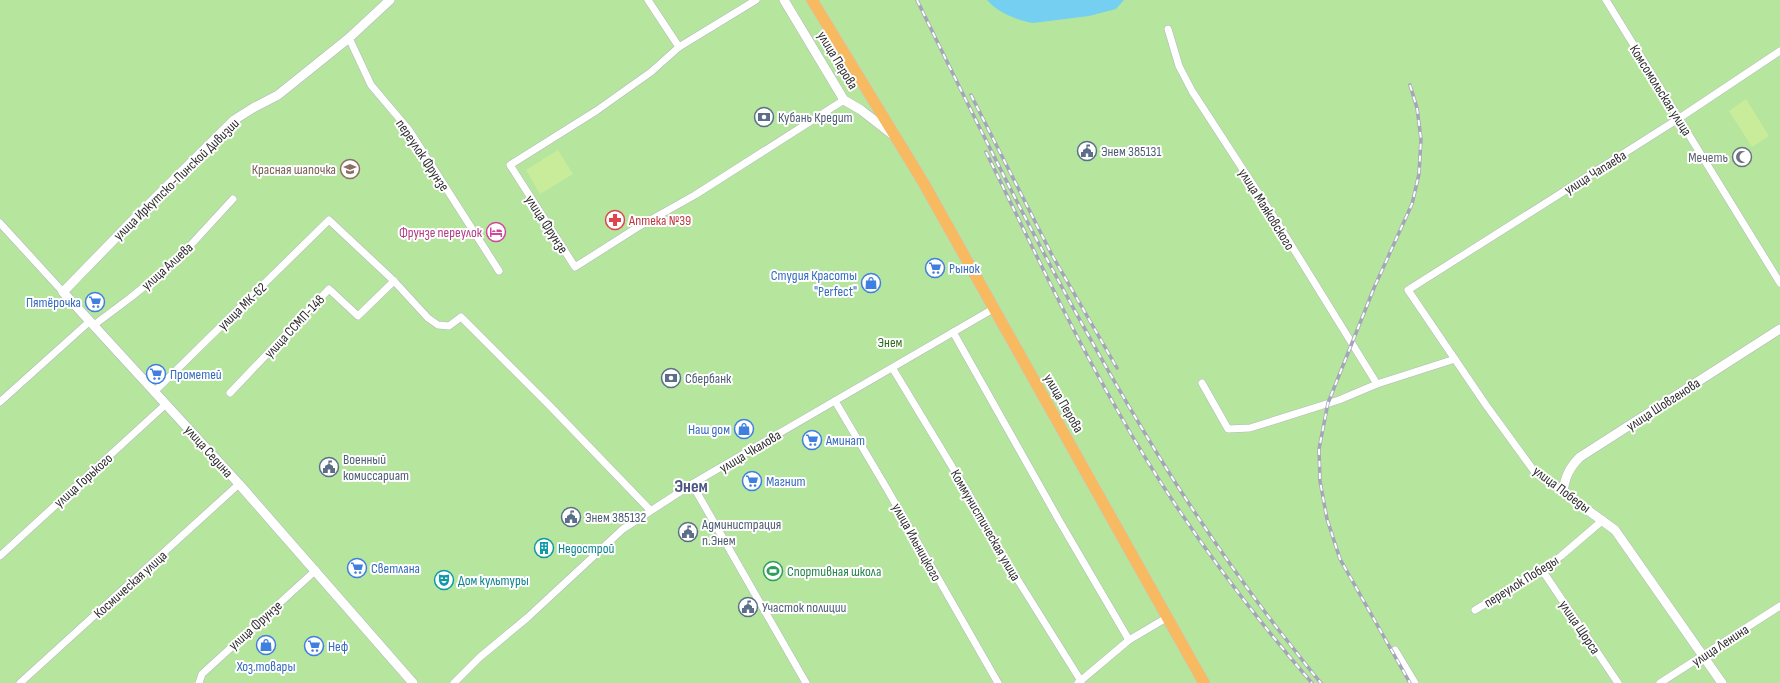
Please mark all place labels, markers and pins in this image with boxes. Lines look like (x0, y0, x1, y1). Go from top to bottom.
bank icon: Кубань Кредит (753, 106, 775, 128)
place label: Кубань Кредит (778, 109, 853, 126)
public building icon: Энем 385131 (1076, 140, 1098, 162)
place label: Энем 385131 (1101, 143, 1161, 160)
mosque icon: Мечеть (1731, 146, 1753, 168)
place label: Мечеть (1688, 149, 1728, 166)
school or university icon: Красная шапочка (339, 158, 361, 180)
place label: Красная шапочка (252, 161, 336, 178)
pharmacy icon: Аптека №39 (604, 209, 626, 231)
place label: Аптека №39 (628, 212, 691, 229)
hotel icon: Фрунзе переулок (485, 221, 507, 243)
place label: Фрунзе переулок (399, 224, 483, 241)
supermarket icon: Рынок (924, 257, 946, 279)
place label: Рынок (949, 260, 981, 277)
place label: Студия Красоты "Perfect" (771, 267, 857, 300)
shop icon: Студия Красоты "Perfect" (860, 272, 882, 294)
supermarket icon: Пятёрочка (84, 291, 106, 313)
place label: Пятёрочка (26, 294, 81, 311)
supermarket icon: Прометей (145, 363, 167, 385)
place label: Прометей (170, 366, 222, 383)
bank icon: Сбербанк (660, 367, 682, 389)
place label: Сбербанк (685, 370, 732, 387)
shop icon: Наш дом (733, 418, 755, 440)
place label: Наш дом (688, 421, 730, 438)
supermarket icon: Аминат (801, 429, 823, 451)
place label: Аминат (825, 432, 865, 449)
place label: Военный комиссариат (343, 451, 409, 484)
public building icon: Военный комиссариат (318, 456, 340, 478)
supermarket icon: Магнит (741, 470, 763, 492)
place label: Магнит (766, 473, 806, 490)
public building icon: Энем 385132 (560, 506, 582, 528)
place label: Энем 385132 (585, 509, 646, 526)
place label: Администрация п.Энем (701, 516, 781, 549)
public building icon: Администрация п.Энем (677, 521, 699, 543)
building icon: Недострой (533, 537, 555, 559)
place label: Недострой (558, 540, 614, 557)
supermarket icon: Светлана (346, 557, 368, 579)
place label: Светлана (371, 560, 420, 577)
sports icon: Спортивная школа (762, 560, 784, 582)
place label: Спортивная школа (787, 563, 881, 580)
theatre icon: Дом культуры (433, 569, 455, 591)
place label: Дом культуры (458, 572, 529, 589)
public building icon: Участок полиции (737, 596, 759, 618)
place label: Участок полиции (762, 599, 847, 616)
shop icon: Хоз.товары (255, 634, 277, 656)
supermarket icon: Неф (303, 635, 325, 657)
place label: Неф (328, 638, 348, 655)
place label: Хоз.товары (236, 658, 295, 675)

